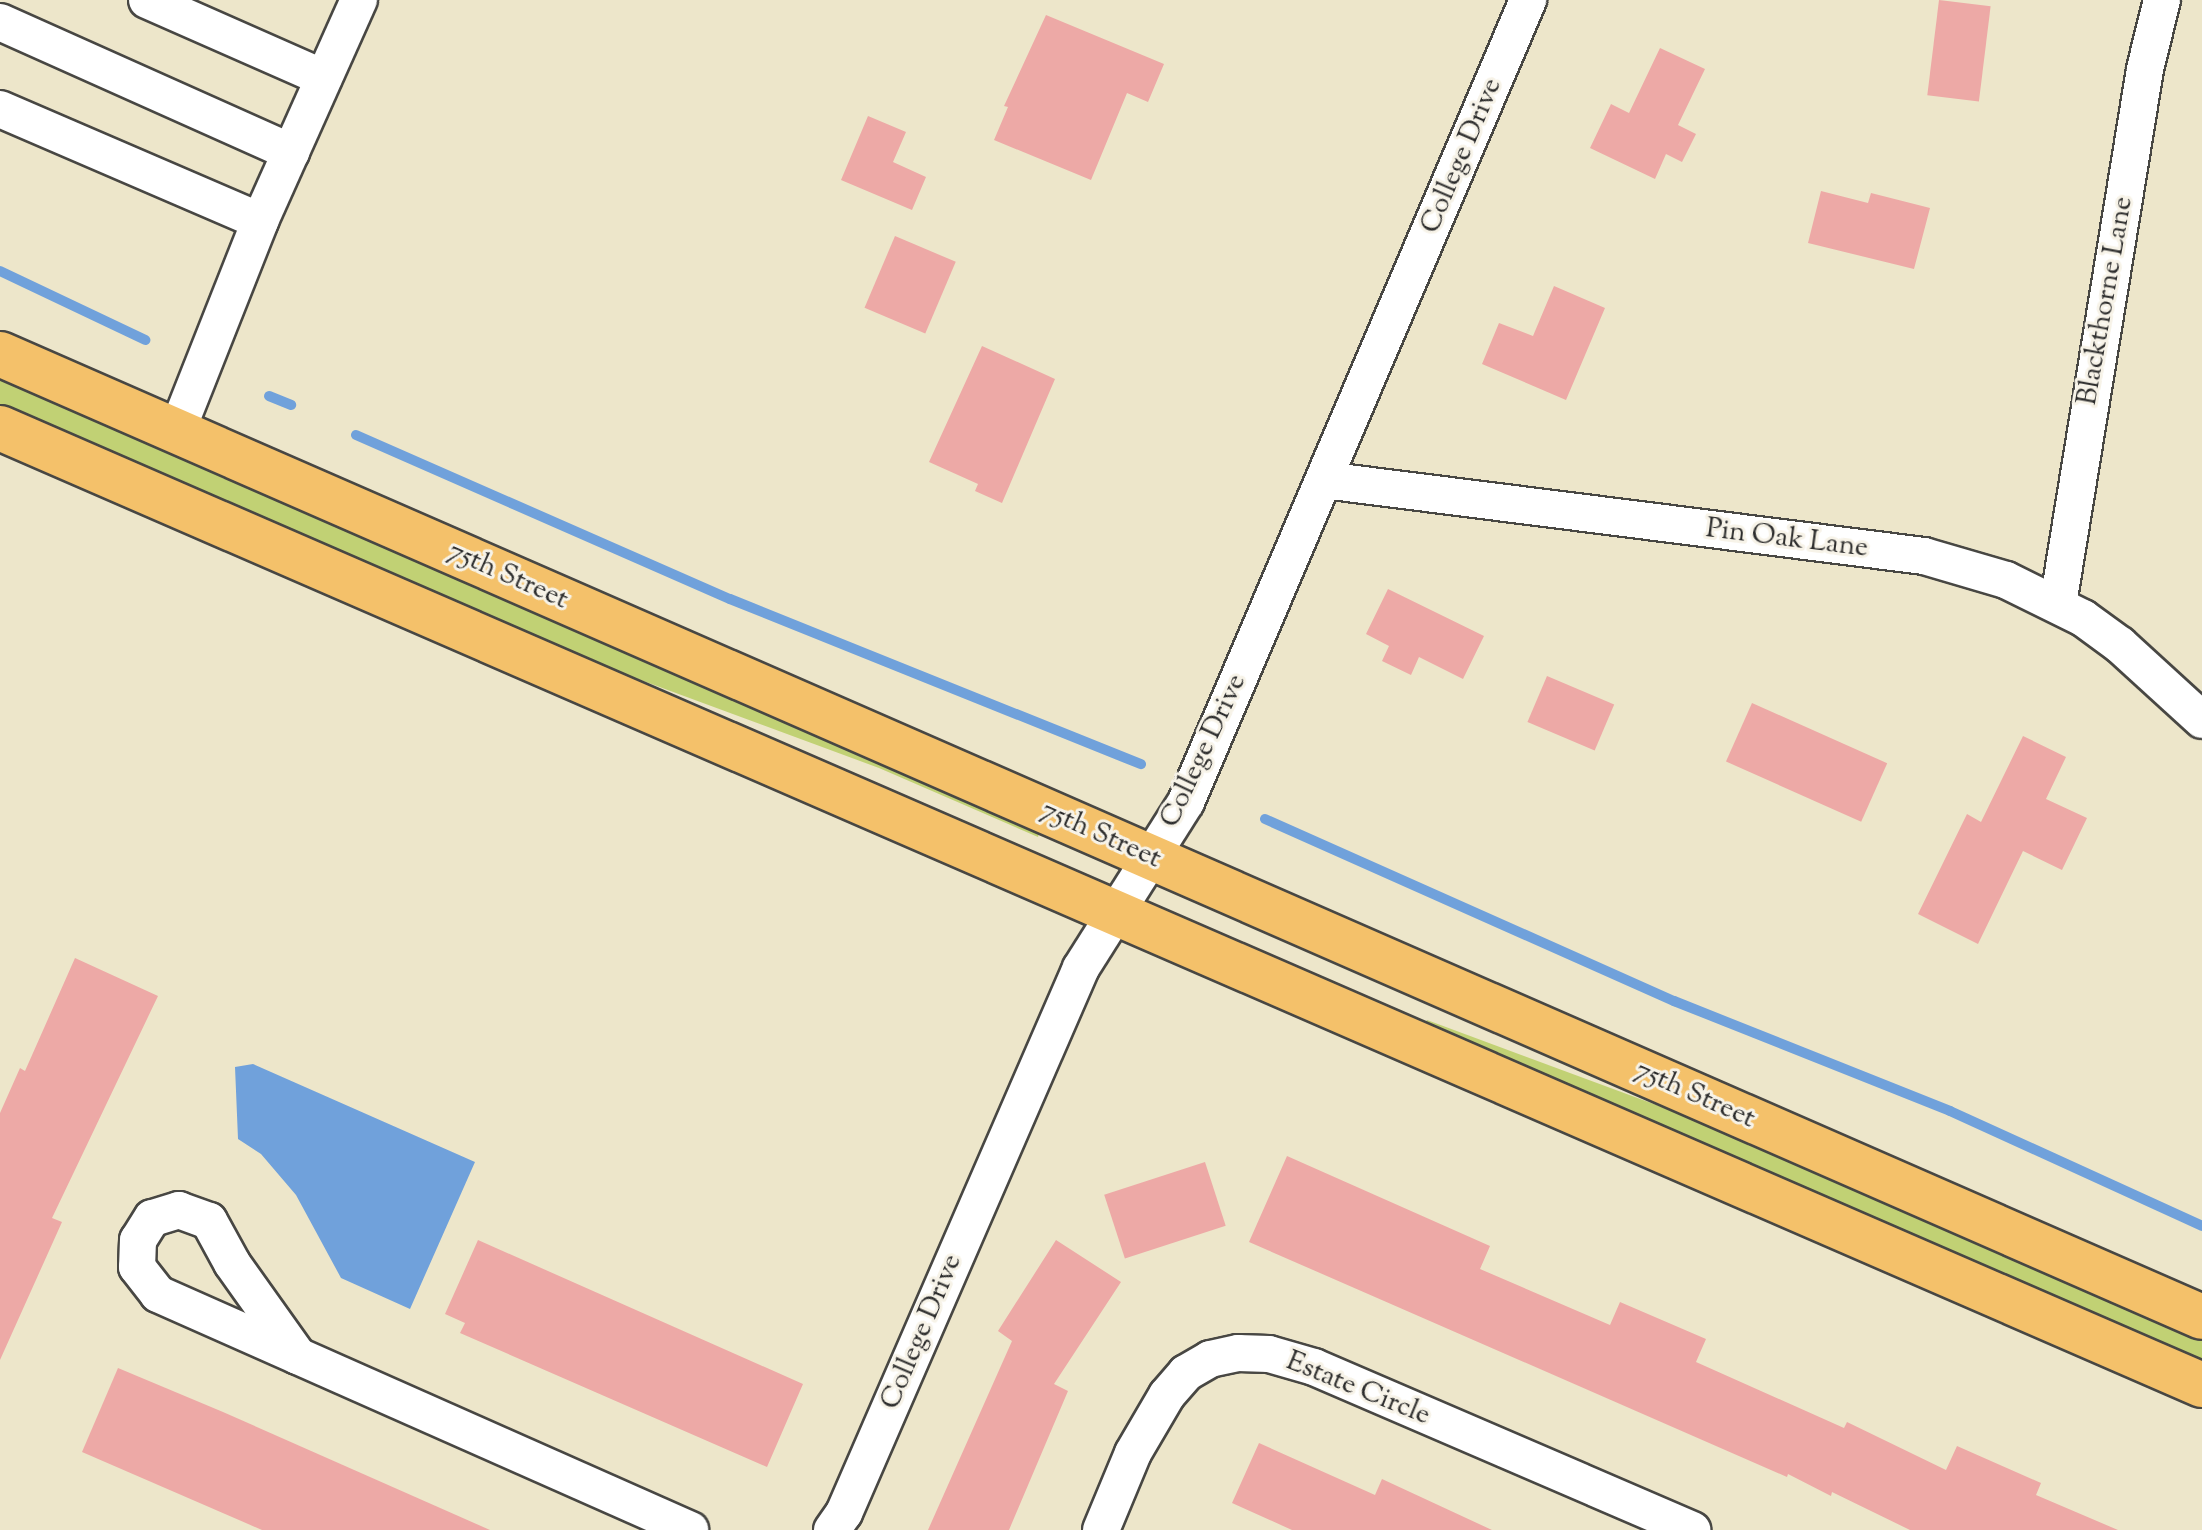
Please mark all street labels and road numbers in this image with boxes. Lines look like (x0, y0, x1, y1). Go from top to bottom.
street label: College Drive (1414, 73, 1510, 239)
street label: Blackthorne Lane (2071, 194, 2141, 408)
street label: Pin Oak Lane (1704, 512, 1870, 566)
street label: 75th Street (443, 535, 573, 617)
street label: College Drive (1154, 669, 1254, 833)
street label: 75th Street (1036, 794, 1166, 876)
street label: 75th Street (1630, 1054, 1760, 1136)
street label: College Drive (874, 1249, 970, 1415)
street label: Estate Circle (1281, 1345, 1435, 1433)

